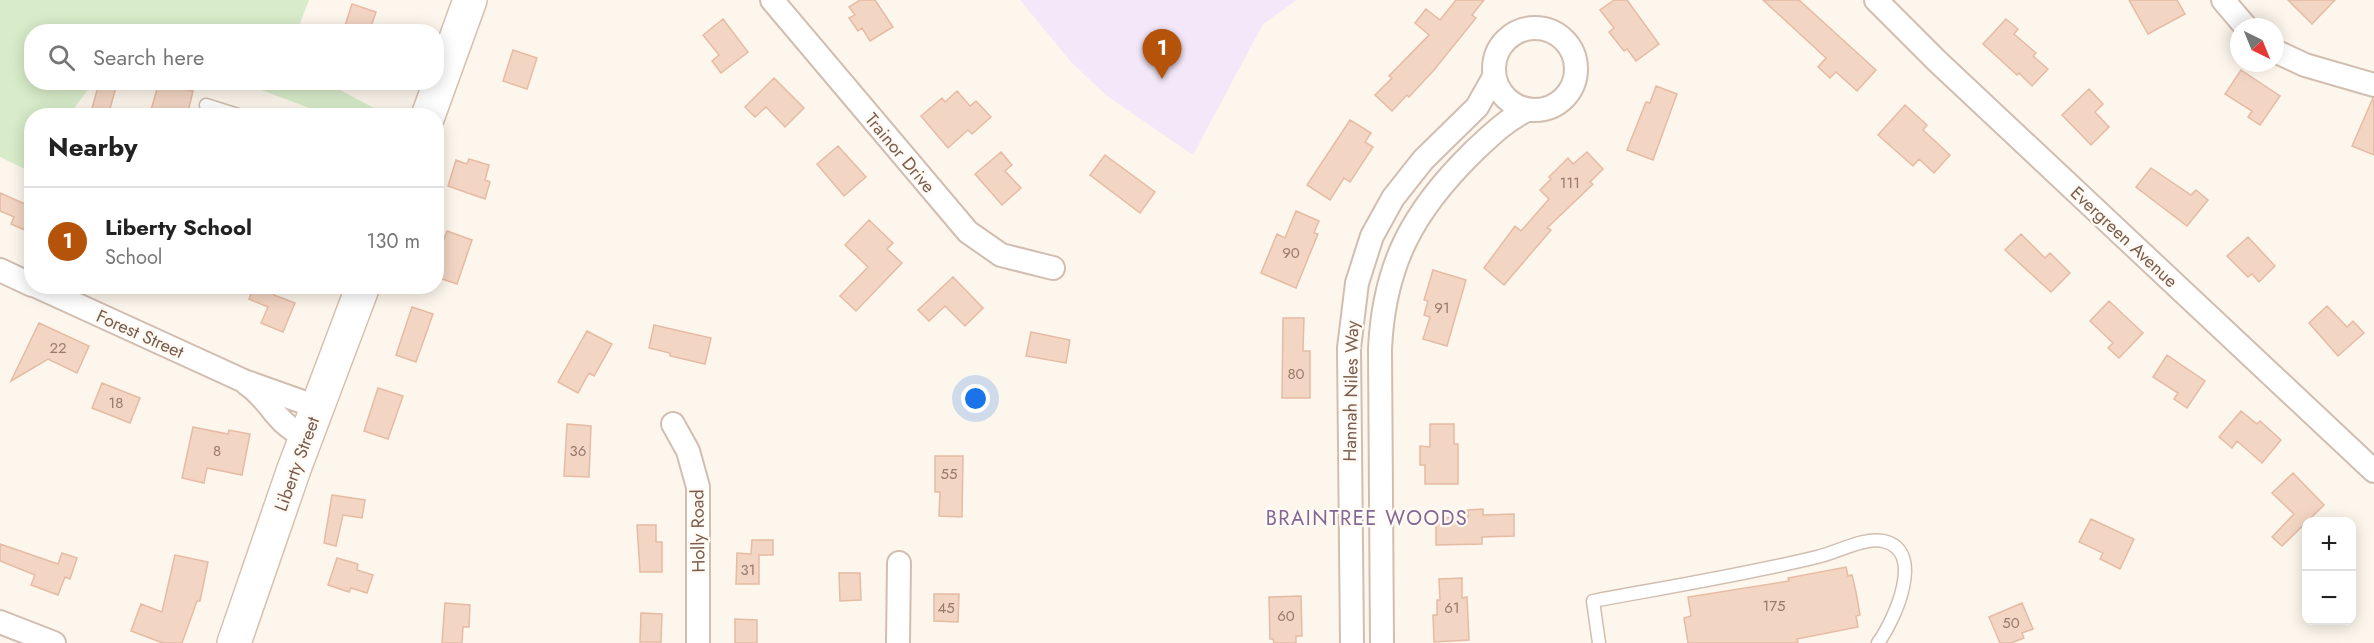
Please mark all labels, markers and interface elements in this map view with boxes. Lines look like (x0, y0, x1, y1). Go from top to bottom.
north arrow (2230, 18, 2284, 72)
search box (24, 24, 444, 90)
pin: 1 (1142, 29, 1182, 79)
icon: search (45, 41, 78, 74)
text: Search here (93, 41, 204, 73)
street label: Trainor Drive (859, 107, 941, 199)
text: Nearby (48, 128, 137, 166)
house number: 111 (1560, 172, 1580, 194)
street label: Evergreen Avenue (2065, 180, 2183, 294)
text: Liberty School (105, 211, 252, 243)
text: 1 (62, 227, 73, 256)
text: 130 m (366, 227, 420, 256)
house number: 90 (1282, 242, 1300, 264)
text: School (105, 243, 162, 272)
house number: 91 (1434, 297, 1450, 319)
street label: Forest Street (92, 303, 189, 365)
street label: Hannah Niles Way (1337, 320, 1365, 462)
house number: 22 (49, 337, 67, 359)
house number: 80 (1287, 363, 1305, 385)
your location (961, 384, 990, 413)
house number: 18 (109, 392, 123, 414)
street label: Liberty Street (268, 412, 326, 515)
house number: 8 (213, 440, 221, 462)
house number: 36 (570, 440, 586, 462)
house number: 55 (941, 463, 957, 485)
street label: Holly Road (684, 489, 712, 573)
district label: BRAINTREE WOODS (1266, 504, 1468, 533)
map controls (2302, 517, 2356, 625)
button: + (2302, 517, 2356, 571)
house number: 31 (741, 559, 755, 581)
button: − (2302, 571, 2356, 625)
house number: 175 (1762, 595, 1786, 617)
house number: 45 (937, 597, 955, 619)
house number: 61 (1444, 597, 1460, 619)
house number: 60 (1277, 605, 1295, 627)
house number: 50 (2002, 612, 2020, 634)

